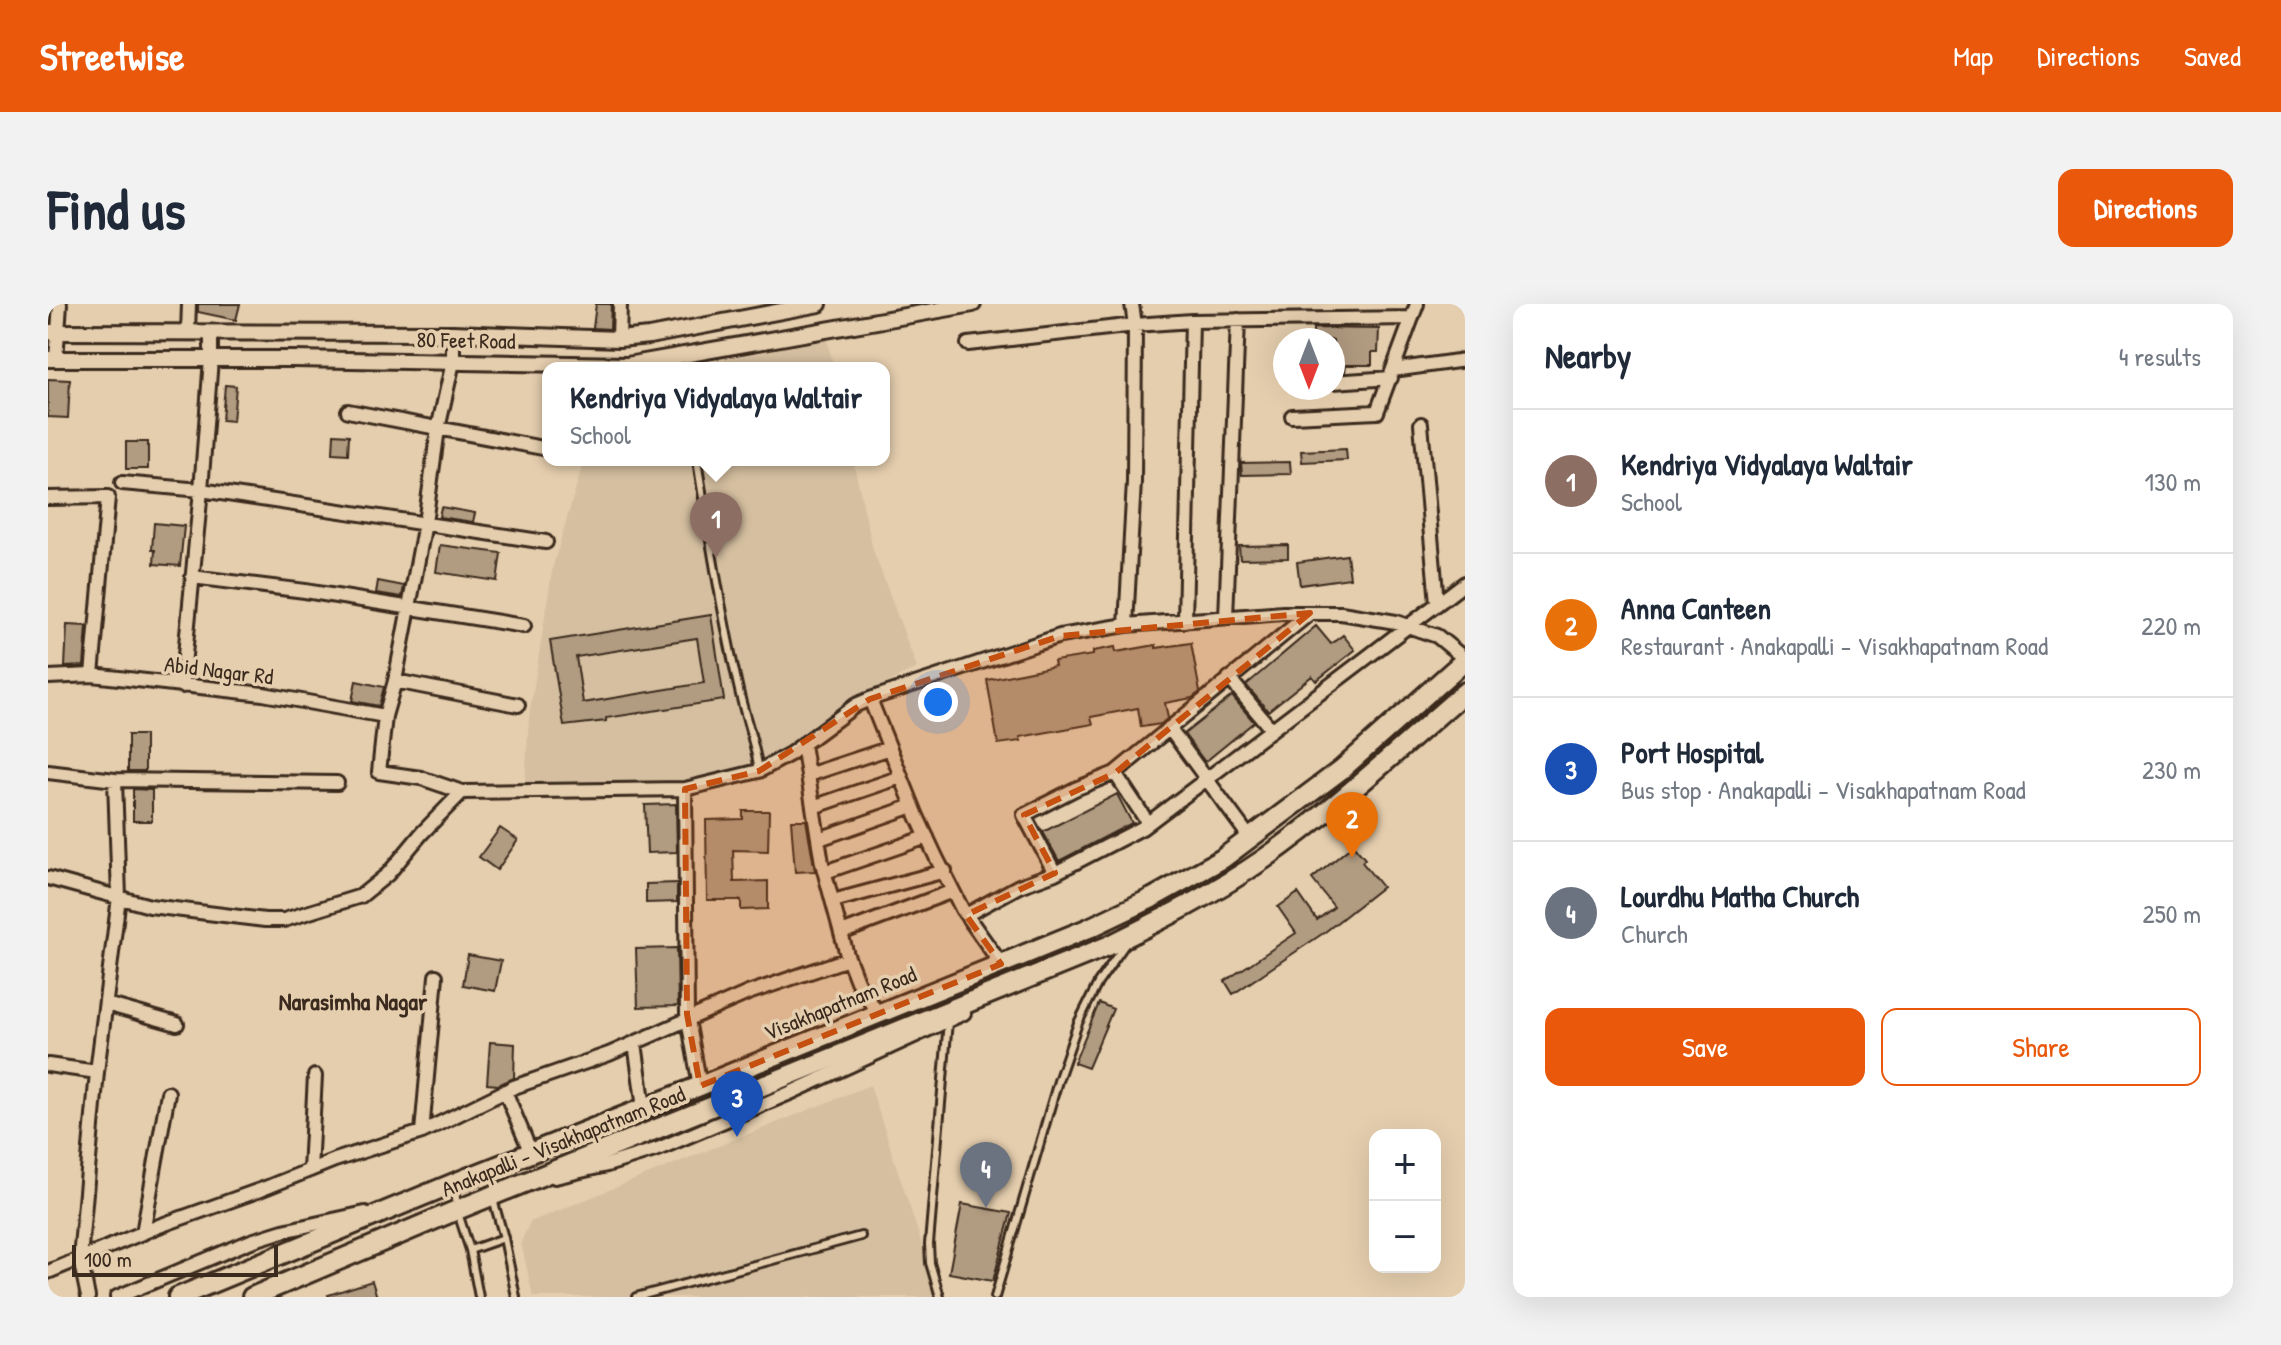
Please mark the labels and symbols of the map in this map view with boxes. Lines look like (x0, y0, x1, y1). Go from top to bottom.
street label: 80 Feet Road (416, 324, 516, 356)
north arrow (1273, 328, 1345, 400)
pin: 1 (690, 492, 742, 558)
street label: Abid Nagar Rd (163, 648, 275, 692)
your location (918, 682, 958, 722)
pin: 2 (1326, 792, 1378, 858)
street label: Visakhapatnam Road (759, 959, 921, 1047)
district label: Narasimha Nagar (279, 985, 428, 1018)
pin: 3 (711, 1071, 763, 1137)
street label: Anakapalli - Visakhapatnam Road (437, 1078, 690, 1204)
pin: 4 (960, 1142, 1012, 1208)
scale bar (72, 1241, 278, 1277)

